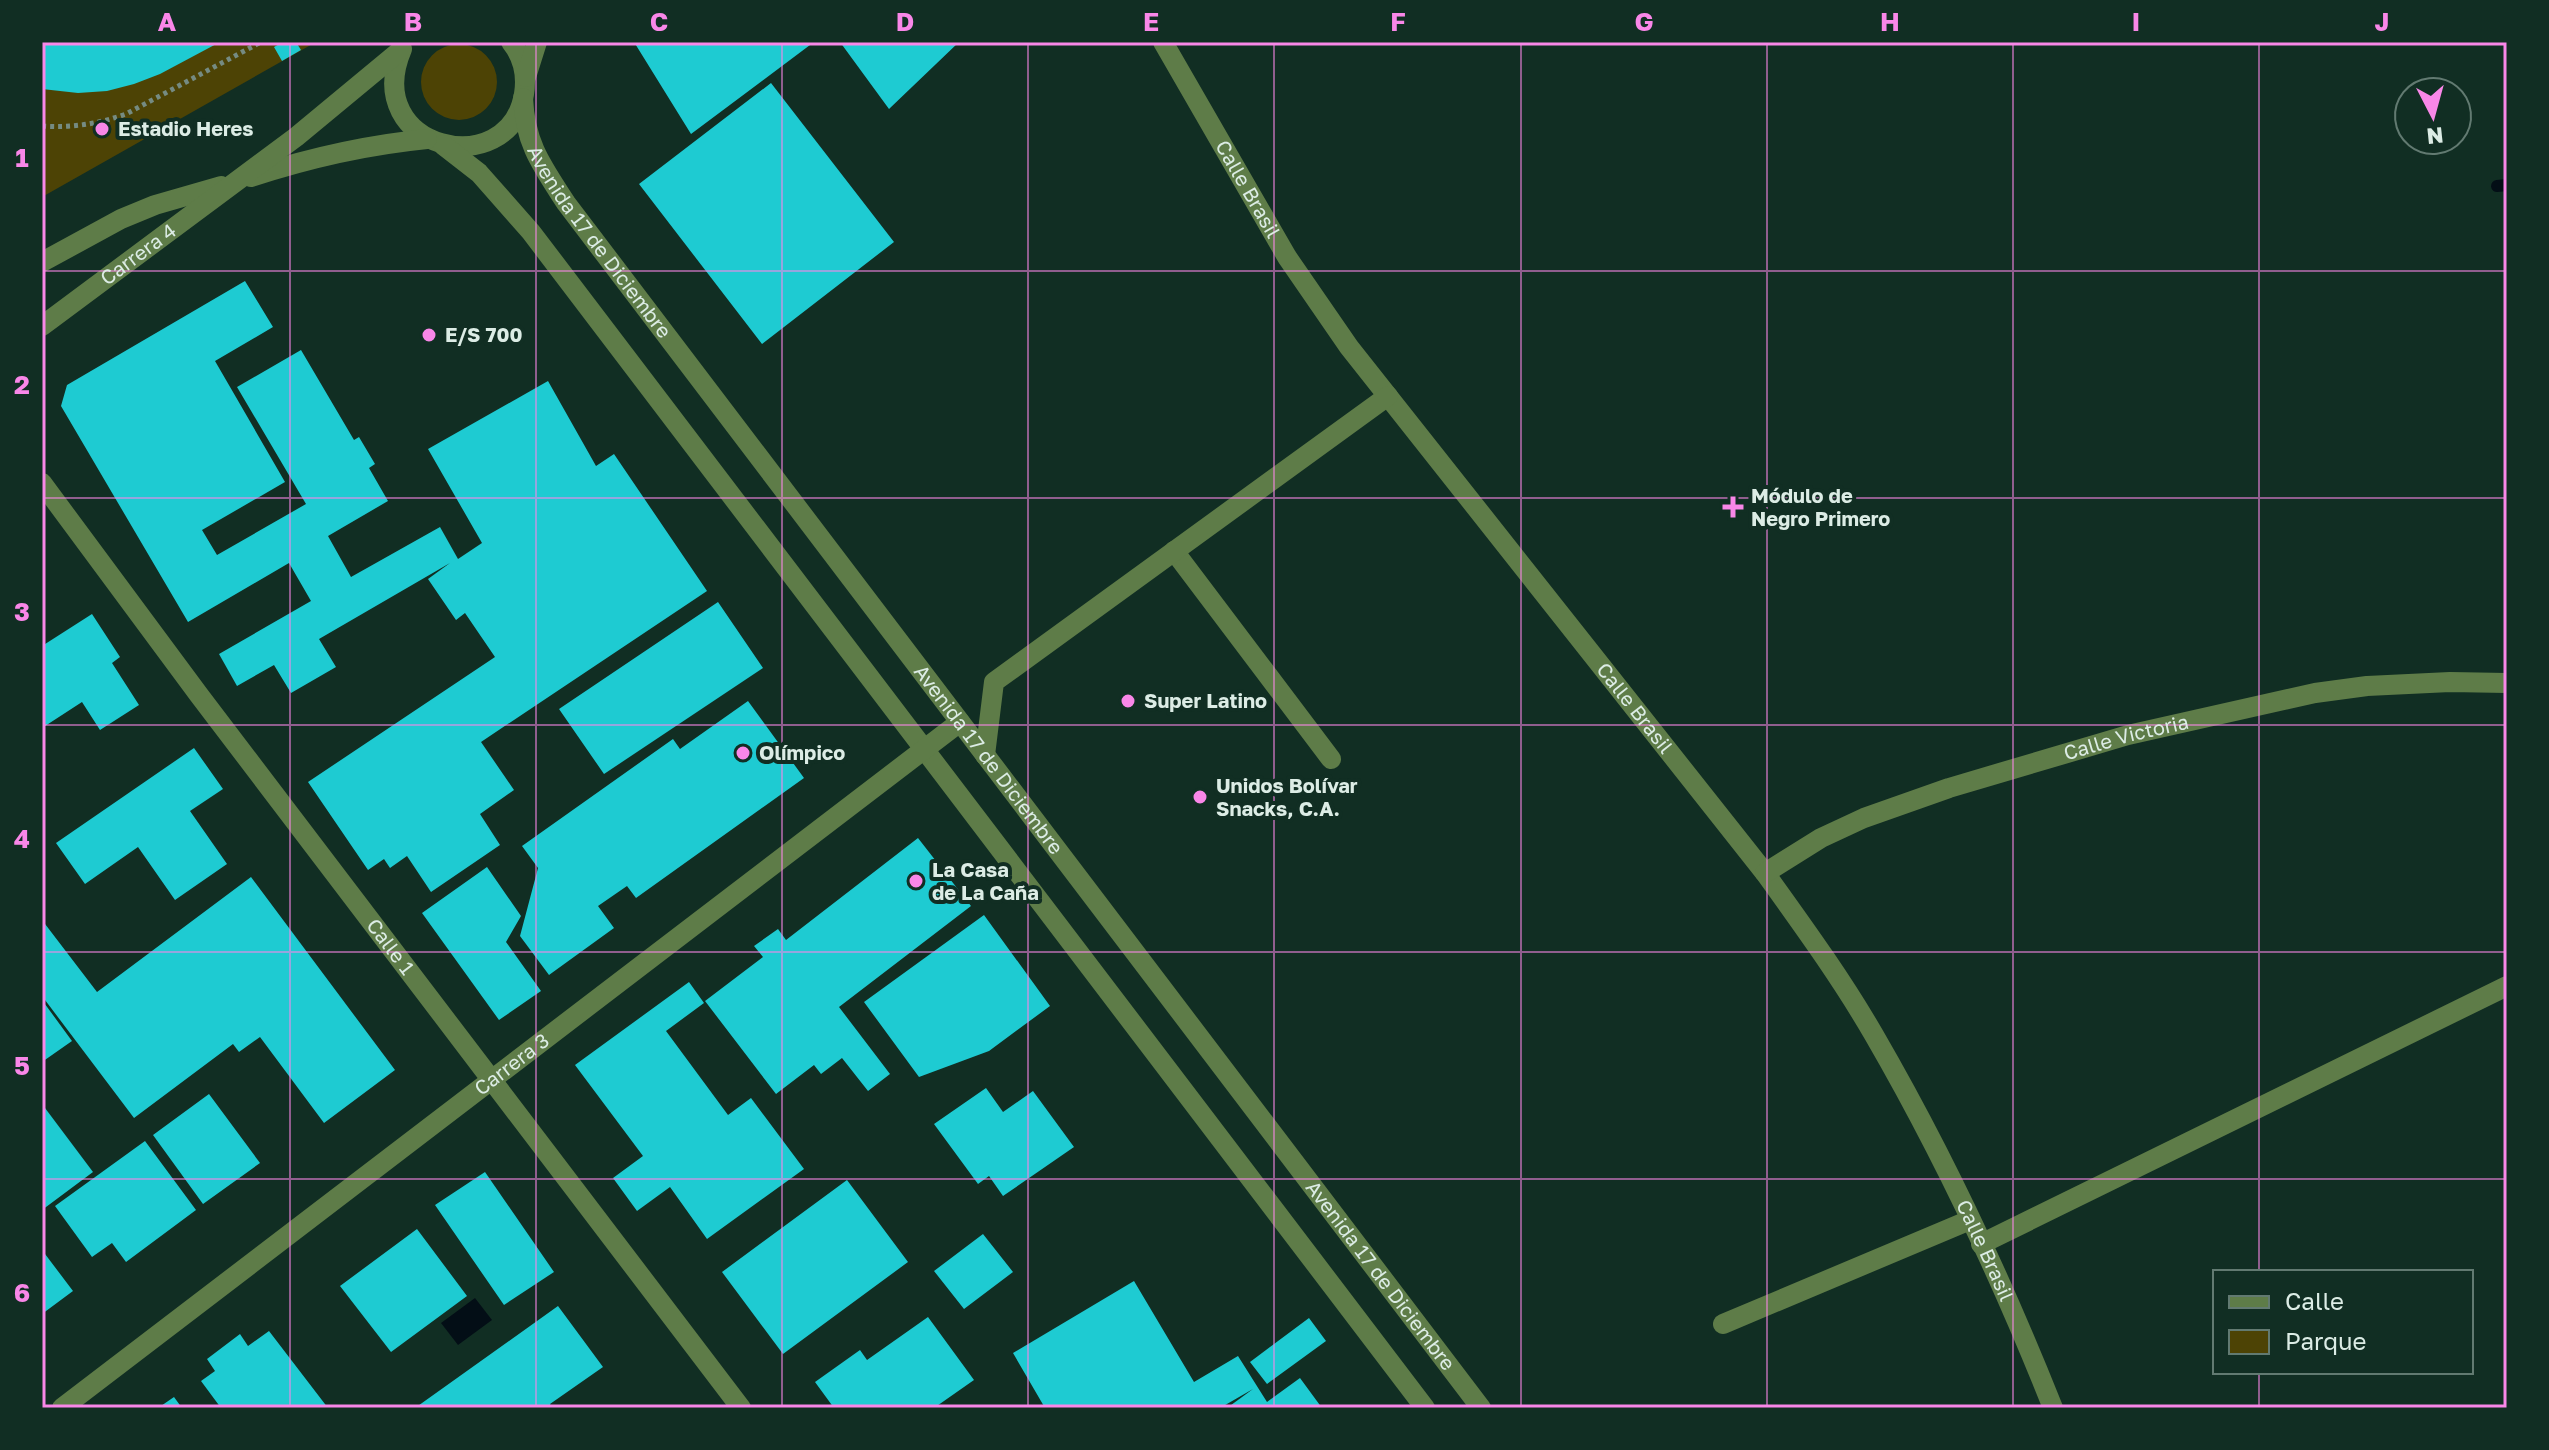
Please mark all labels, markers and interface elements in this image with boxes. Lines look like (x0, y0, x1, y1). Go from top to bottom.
text: A (158, 6, 177, 37)
text: B (404, 6, 422, 37)
text: C (650, 6, 668, 37)
text: D (896, 6, 914, 37)
text: E (1143, 6, 1159, 37)
text: F (1390, 6, 1406, 37)
text: G (1634, 6, 1654, 37)
text: H (1880, 6, 1900, 37)
text: I (2132, 6, 2140, 37)
text: J (2375, 6, 2389, 37)
north arrow (2393, 76, 2473, 156)
place label: Estadio Heres (118, 116, 253, 140)
marker: Estadio Heres (93, 120, 111, 138)
text: N (2425, 122, 2445, 151)
street label: Calle Brasil (1211, 136, 1286, 242)
text: 1 (15, 142, 29, 173)
street label: Avenida 17 de Diciembre (523, 142, 677, 342)
street label: Carrera 4 (95, 218, 180, 289)
place label: E/S 700 (445, 322, 522, 346)
marker: E/S 700 (420, 326, 438, 344)
text: 2 (14, 369, 30, 400)
place label: Módulo de Negro Primero (1751, 483, 1890, 530)
marker: Módulo de Negro Primero (1722, 496, 1744, 518)
text: 3 (14, 596, 30, 627)
street label: Calle Brasil (1592, 657, 1679, 758)
street label: Avenida 17 de Diciembre (910, 659, 1069, 858)
place label: Super Latino (1144, 688, 1267, 712)
marker: Super Latino (1119, 692, 1137, 710)
street label: Calle Victoria (2061, 709, 2191, 764)
place label: Olímpico (759, 740, 845, 764)
marker: Olímpico (734, 744, 752, 762)
place label: Unidos Bolívar Snacks, C.A. (1216, 773, 1358, 820)
marker: Unidos Bolívar Snacks, C.A. (1191, 788, 1209, 806)
text: 4 (14, 823, 30, 854)
place label: La Casa de La Caña (932, 857, 1039, 904)
marker: La Casa de La Caña (907, 872, 925, 890)
street label: Calle 1 (362, 913, 420, 979)
street label: Carrera 3 (469, 1027, 553, 1100)
text: 5 (14, 1050, 30, 1081)
street label: Avenida 17 de Diciembre (1302, 1175, 1461, 1374)
street label: Calle Brasil (1952, 1196, 2020, 1304)
legend (2213, 1270, 2473, 1374)
text: 6 (14, 1277, 30, 1308)
text: Calle (2285, 1286, 2344, 1315)
text: Parque (2285, 1326, 2366, 1355)

